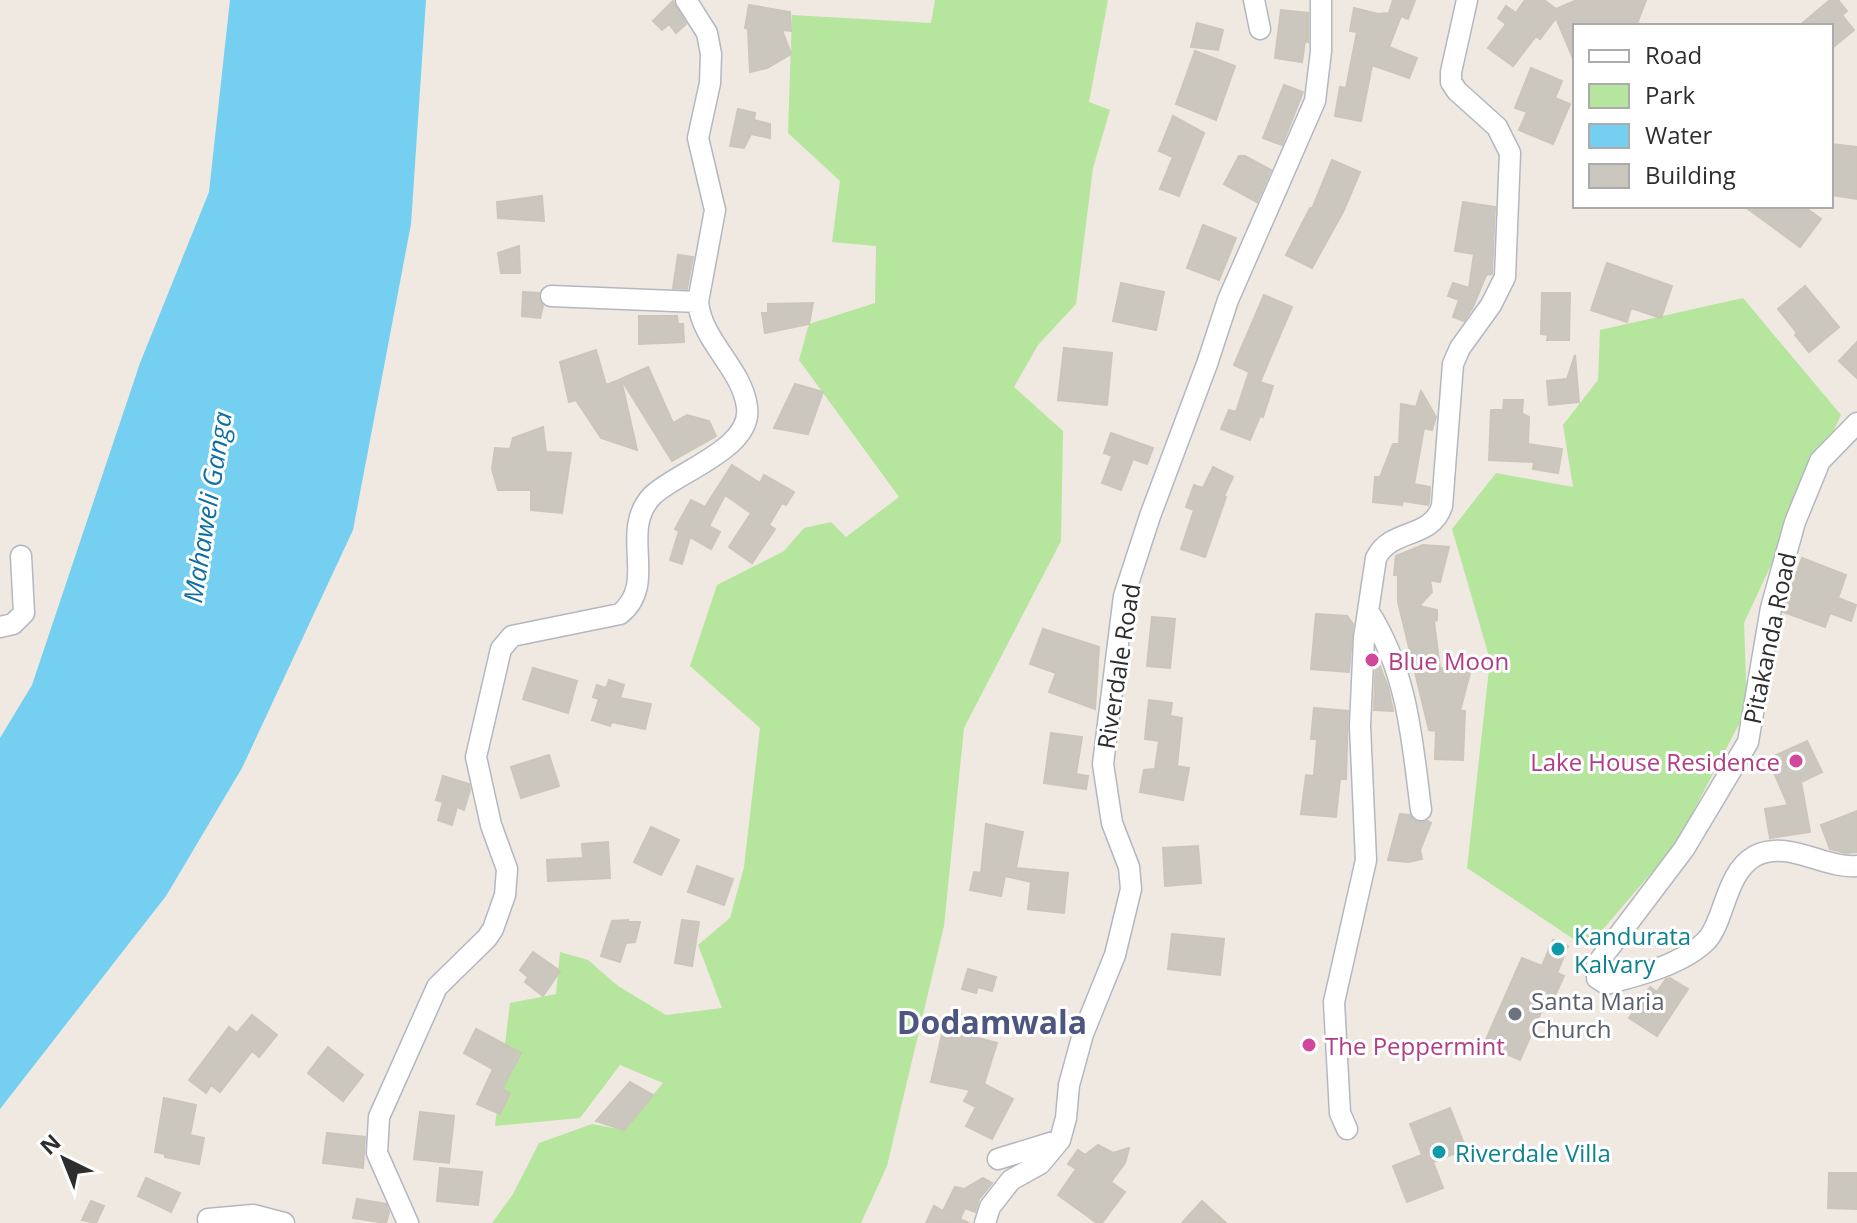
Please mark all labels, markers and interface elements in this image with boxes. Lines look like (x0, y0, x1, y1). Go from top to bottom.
legend (1573, 24, 1833, 208)
text: Road (1645, 38, 1702, 71)
text: Park (1645, 78, 1696, 111)
text: Water (1645, 118, 1713, 151)
text: Building (1645, 158, 1736, 191)
water label: Mahaweli Ganga (174, 409, 240, 605)
street label: Pitakanda Road (1735, 549, 1803, 727)
street label: Riverdale Road (1089, 581, 1147, 751)
place label: Blue Moon (1388, 644, 1509, 677)
marker: Blue Moon (1363, 651, 1381, 669)
place label: Lake House Residence (1530, 745, 1780, 778)
marker: Lake House Residence (1787, 752, 1805, 770)
place label: Kandurata Kalvary (1574, 919, 1691, 980)
marker: Kandurata Kalvary (1549, 940, 1567, 958)
place label: Santa Maria Church (1531, 984, 1664, 1045)
district label: Dodamwala (897, 1000, 1087, 1043)
marker: Santa Maria Church (1506, 1005, 1524, 1023)
place label: The Peppermint (1325, 1029, 1505, 1062)
marker: The Peppermint (1300, 1036, 1318, 1054)
north arrow (24, 1119, 104, 1199)
text: N (33, 1127, 66, 1161)
place label: Riverdale Villa (1455, 1136, 1611, 1169)
marker: Riverdale Villa (1430, 1143, 1448, 1161)

